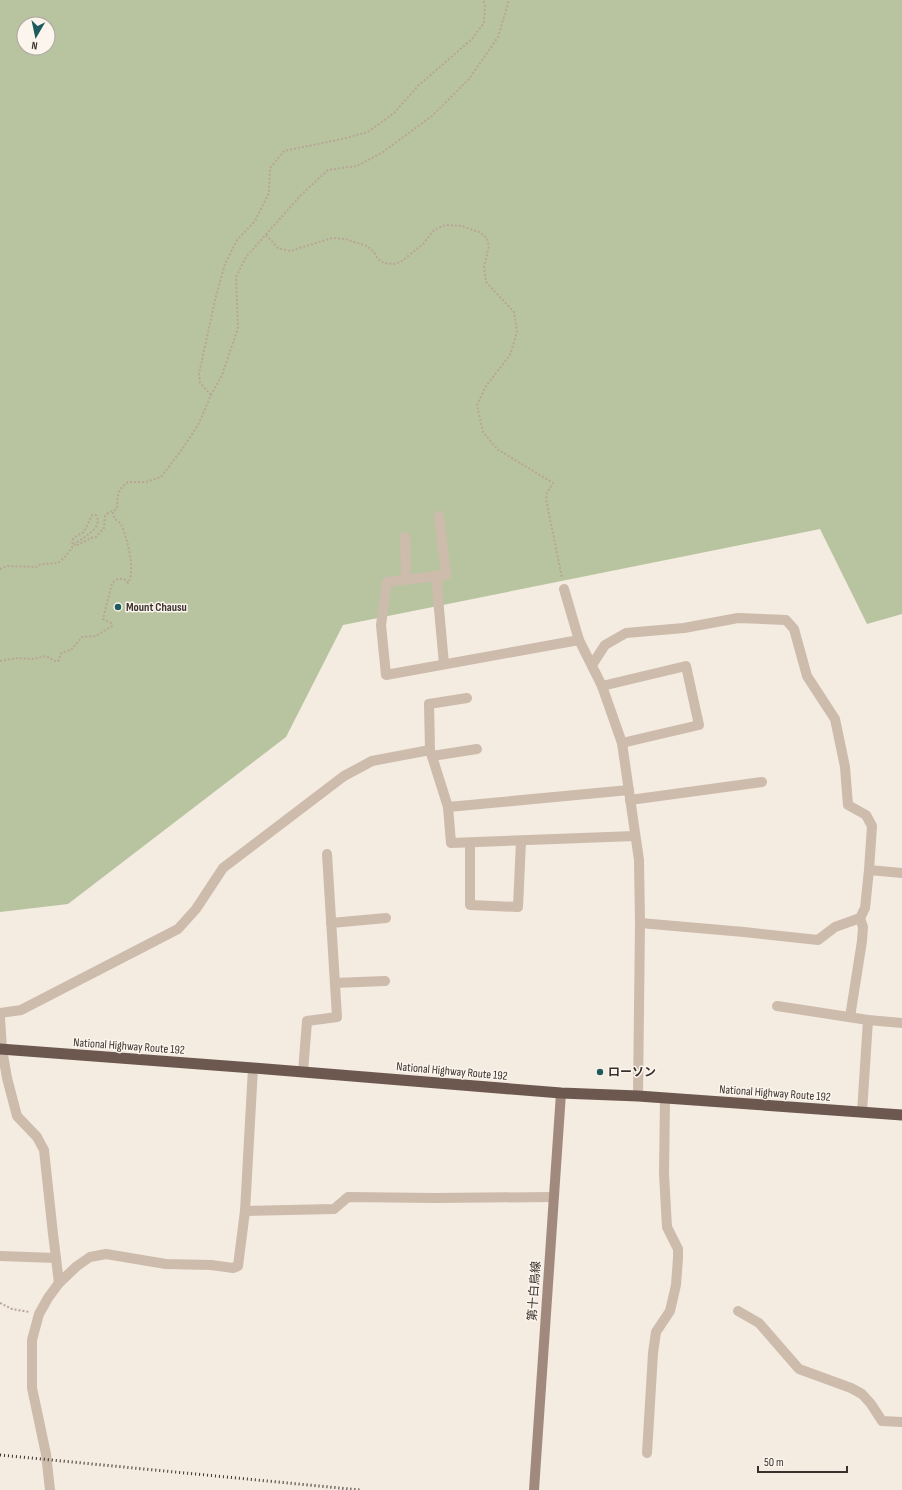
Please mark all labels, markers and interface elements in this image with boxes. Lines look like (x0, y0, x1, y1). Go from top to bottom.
north arrow (16, 16, 56, 56)
text: N (30, 38, 38, 52)
place label: Mount Chausu (126, 600, 187, 615)
marker: Mount Chausu (113, 602, 123, 612)
street label: National Highway Route 192 (73, 1035, 185, 1058)
street label: National Highway Route 192 (396, 1059, 508, 1084)
place label: ローソン (608, 1065, 656, 1080)
marker: ローソン (595, 1067, 605, 1077)
street label: National Highway Route 192 (719, 1082, 831, 1105)
street label: 第十白鳥線 (525, 1261, 544, 1321)
scale bar (758, 1448, 847, 1474)
text: 50 m (764, 1455, 784, 1470)

